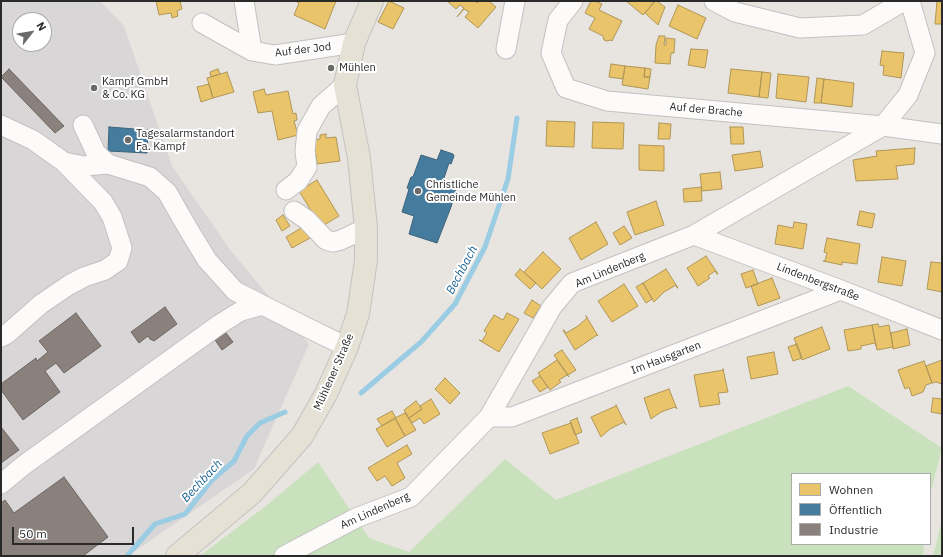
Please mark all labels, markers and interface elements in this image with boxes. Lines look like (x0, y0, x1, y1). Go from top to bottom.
north arrow (12, 12, 52, 52)
text: N (33, 19, 49, 33)
street label: Auf der Jod (274, 40, 332, 60)
place label: Mühlen (339, 61, 376, 75)
marker: Mühlen (326, 63, 336, 73)
place label: Kampf GmbH & Co. KG (102, 75, 168, 101)
marker: Kampf GmbH & Co. KG (89, 83, 99, 93)
street label: Auf der Brache (669, 100, 743, 120)
place label: Tagesalarmstandort Fa. Kampf (136, 127, 235, 153)
marker: Tagesalarmstandort Fa. Kampf (123, 135, 133, 145)
place label: Christliche Gemeinde Mühlen (426, 178, 516, 204)
marker: Christliche Gemeinde Mühlen (413, 186, 423, 196)
water label: Bechbach (443, 243, 481, 297)
street label: Am Lindenberg (573, 249, 647, 291)
street label: Lindenbergstraße (775, 260, 861, 304)
street label: Mühlener Straße (311, 332, 357, 412)
street label: Im Hausgarten (629, 339, 703, 377)
water label: Bechbach (179, 457, 225, 505)
legend (791, 473, 931, 545)
text: Wohnen (829, 482, 873, 497)
street label: Am Lindenberg (338, 490, 412, 532)
text: Öffentlich (829, 502, 882, 517)
scale bar (14, 519, 136, 545)
text: Industrie (829, 522, 878, 537)
text: 50 m (19, 526, 47, 541)

